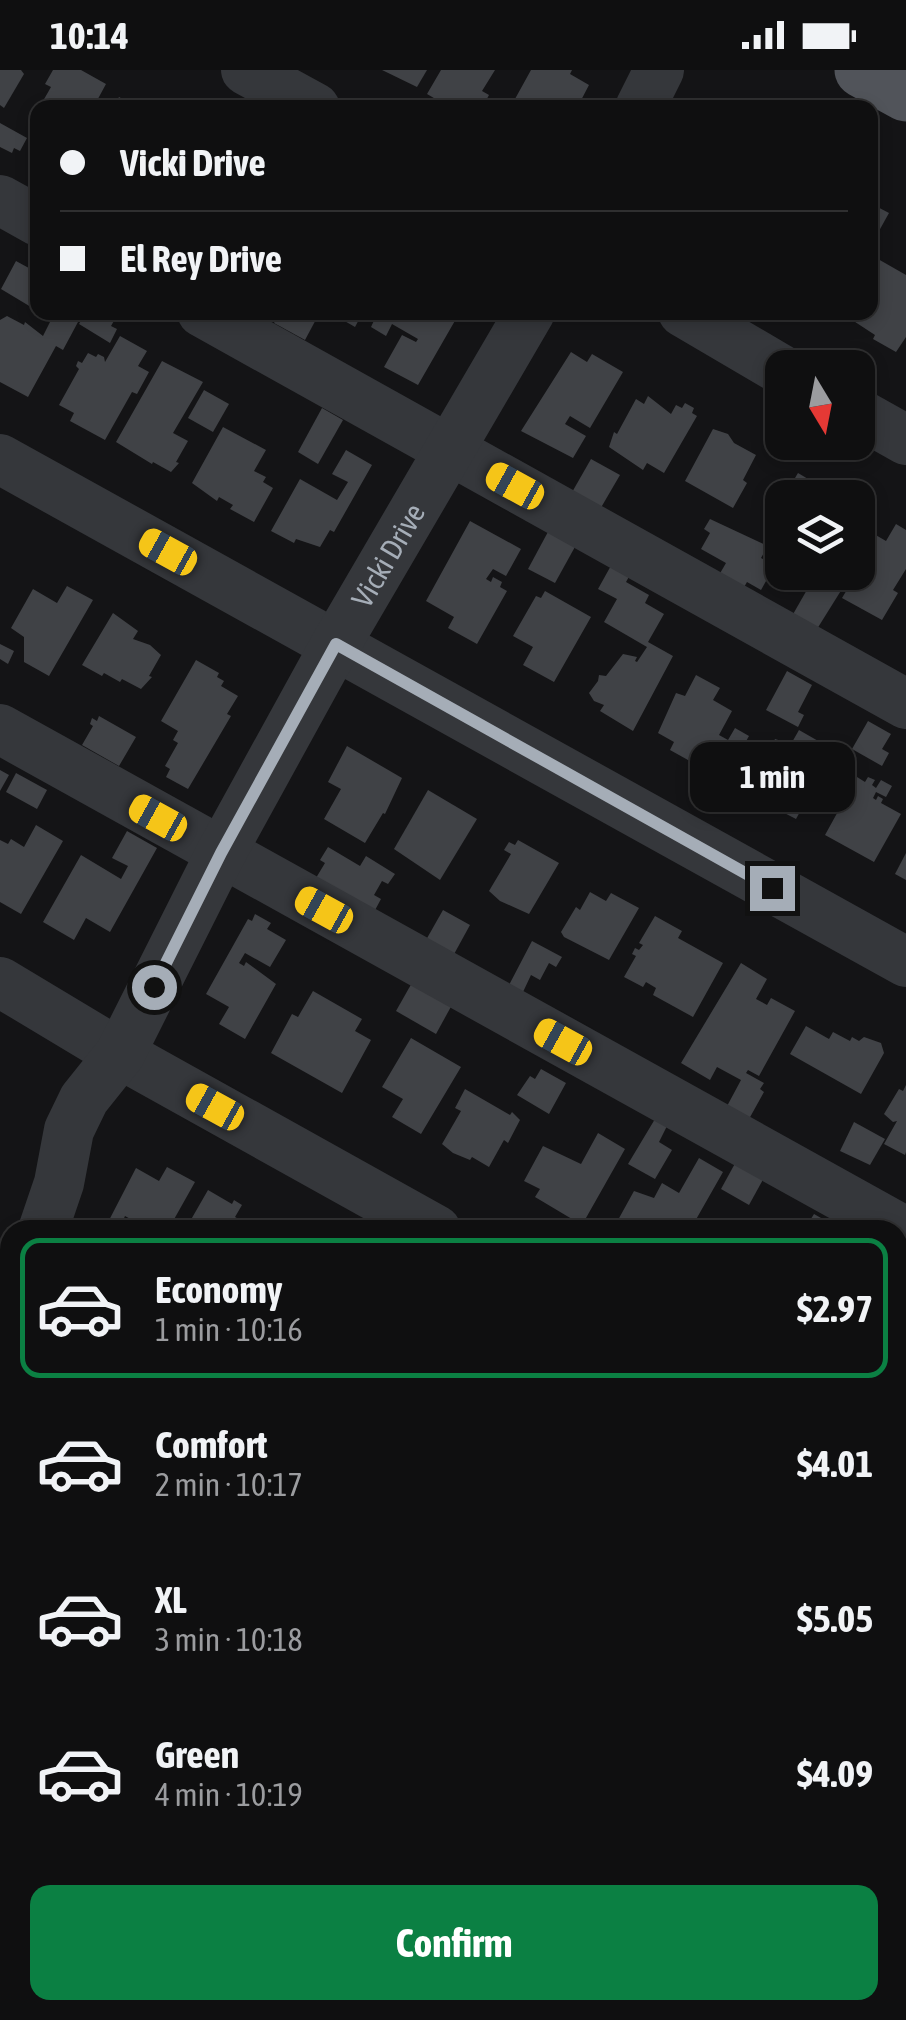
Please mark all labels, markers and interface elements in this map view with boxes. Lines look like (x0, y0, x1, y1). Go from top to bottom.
text: 10:14 (50, 14, 129, 57)
text: Vicki Drive (120, 141, 266, 184)
text: El Rey Drive (120, 237, 282, 280)
north arrow (765, 350, 875, 460)
map controls (765, 350, 875, 590)
car (481, 458, 549, 514)
button: layers (765, 480, 875, 590)
street label: Vicki Drive (344, 497, 431, 613)
car (134, 524, 202, 580)
callout: 1 min (690, 743, 854, 813)
text: 1 min (740, 758, 805, 795)
car (124, 790, 192, 846)
route end (750, 866, 795, 911)
car (290, 882, 358, 938)
route start (132, 965, 177, 1010)
car (529, 1014, 597, 1070)
car (181, 1079, 249, 1135)
icon: car (35, 1263, 125, 1353)
text: Economy (155, 1268, 282, 1311)
text: $2.97 (797, 1287, 873, 1330)
text: 1 min · 10:16 (155, 1311, 302, 1348)
icon: car (35, 1418, 125, 1508)
text: Comfort (155, 1423, 267, 1466)
text: $4.01 (797, 1442, 873, 1485)
text: 2 min · 10:17 (155, 1466, 302, 1503)
icon: car (35, 1573, 125, 1663)
text: XL (155, 1578, 187, 1621)
text: $5.05 (797, 1597, 873, 1640)
text: 3 min · 10:18 (155, 1621, 302, 1658)
icon: car (35, 1728, 125, 1818)
text: Green (155, 1733, 239, 1776)
text: $4.09 (797, 1752, 873, 1795)
text: 4 min · 10:19 (155, 1776, 302, 1813)
button: Confirm (30, 1885, 878, 2000)

